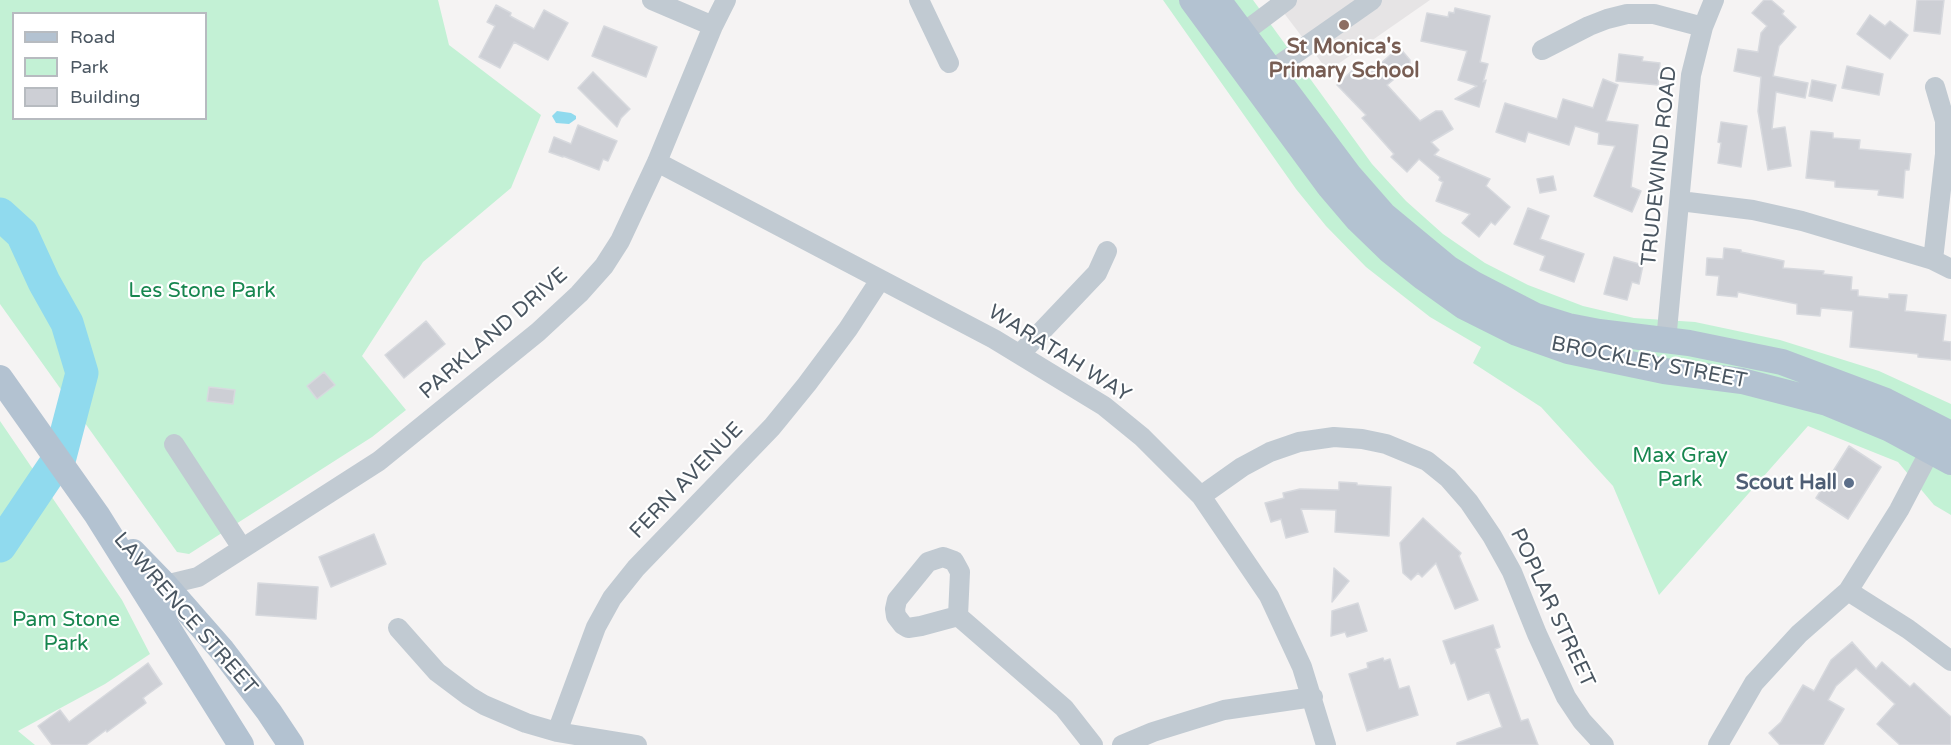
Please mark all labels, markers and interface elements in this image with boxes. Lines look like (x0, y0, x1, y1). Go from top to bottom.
legend (12, 12, 207, 120)
marker: St Monica's Primary School (1337, 18, 1351, 32)
text: Road (70, 26, 115, 48)
place label: St Monica's Primary School (1269, 34, 1419, 84)
text: Park (70, 56, 108, 78)
street label: TRUDEWIND ROAD (1637, 65, 1683, 267)
text: Building (70, 86, 140, 108)
street label: PARKLAND DRIVE (415, 263, 573, 405)
park label: Les Stone Park (128, 278, 276, 304)
street label: WARATAH WAY (983, 300, 1135, 408)
street label: BROCKLEY STREET (1549, 332, 1749, 394)
street label: FERN AVENUE (625, 417, 749, 545)
park label: Max Gray Park (1632, 443, 1728, 493)
place label: Scout Hall (1736, 470, 1837, 496)
marker: Scout Hall (1842, 476, 1856, 490)
street label: POPLAR STREET (1504, 524, 1600, 692)
street label: LAWRENCE STREET (108, 528, 262, 700)
park label: Pam Stone Park (12, 607, 120, 657)

